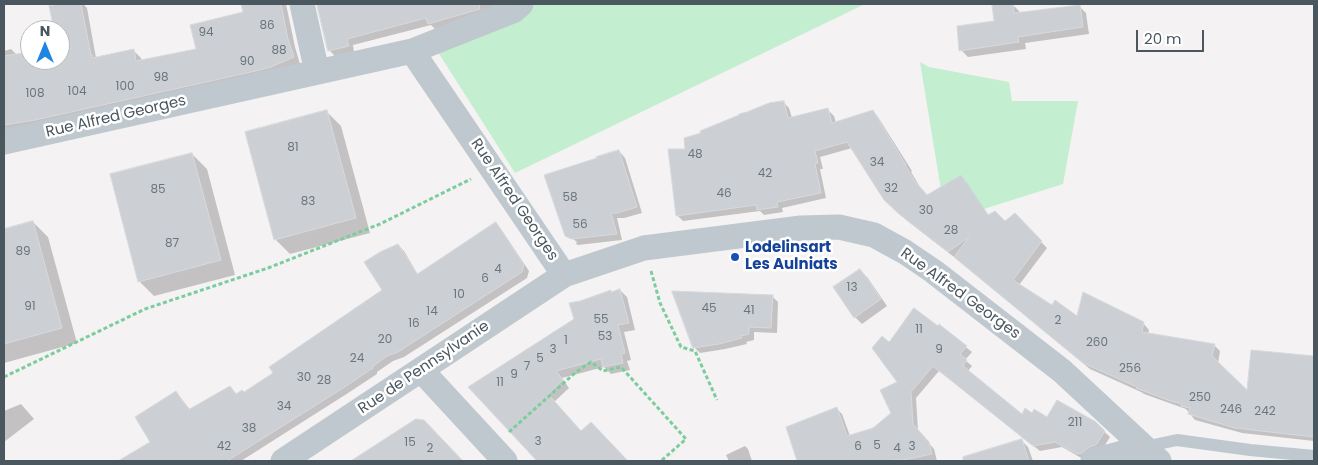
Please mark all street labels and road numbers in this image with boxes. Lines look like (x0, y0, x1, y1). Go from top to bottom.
street label: Rue Alfred Georges (44, 92, 188, 142)
street label: Rue Alfred Georges (466, 136, 562, 264)
street label: Rue Alfred Georges (897, 245, 1023, 343)
street label: Rue de Pennsylvanie (355, 318, 493, 418)

